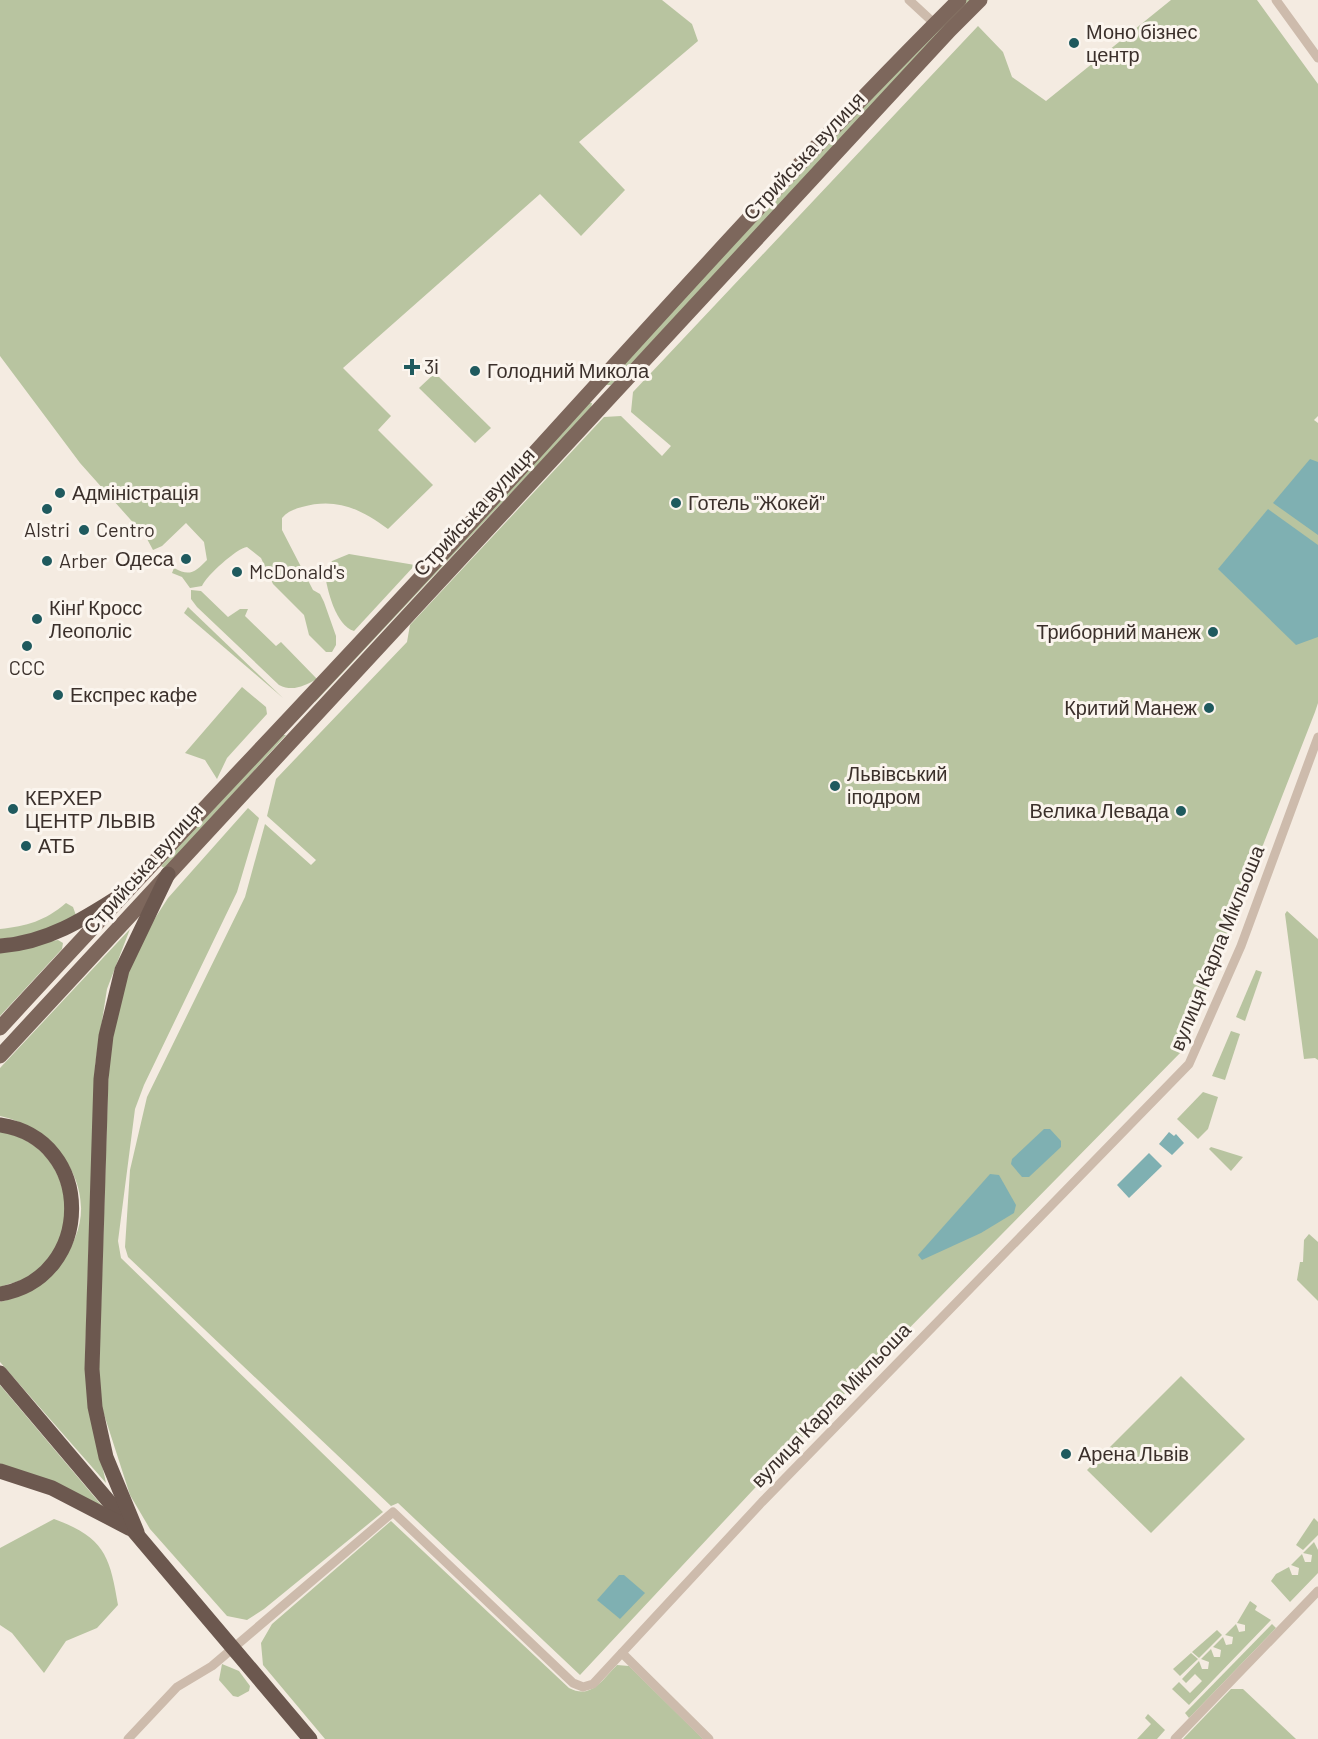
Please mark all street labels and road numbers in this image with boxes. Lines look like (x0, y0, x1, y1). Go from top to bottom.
street label: Стрийська вулиця (738, 86, 869, 224)
street label: Стрийська вулиця (408, 442, 539, 580)
street label: Стрийська вулиця (78, 798, 207, 938)
street label: вулиця Карла Мікльоша (1164, 841, 1269, 1054)
street label: вулиця Карла Мікльоша (745, 1316, 916, 1492)

